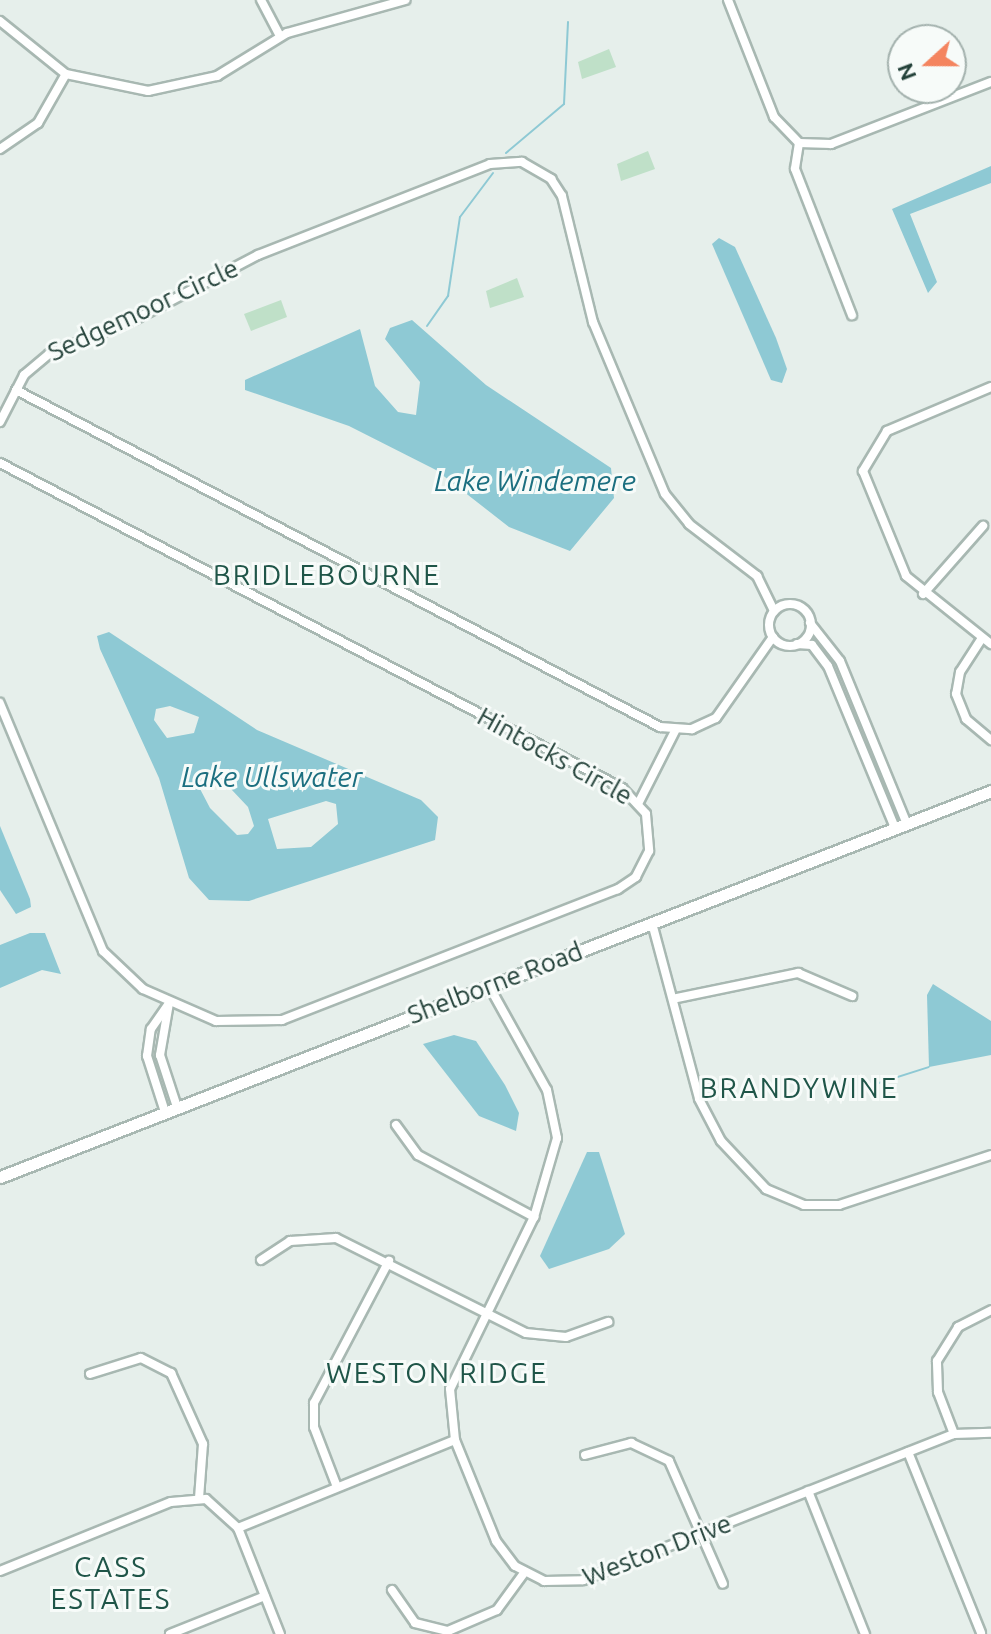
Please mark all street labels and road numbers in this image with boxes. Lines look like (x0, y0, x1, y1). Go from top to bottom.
street label: Sedgemoor Circle (43, 252, 243, 368)
street label: Hintocks Circle (472, 701, 638, 811)
street label: Shelborne Road (403, 935, 587, 1031)
street label: Weston Drive (578, 1507, 736, 1593)

